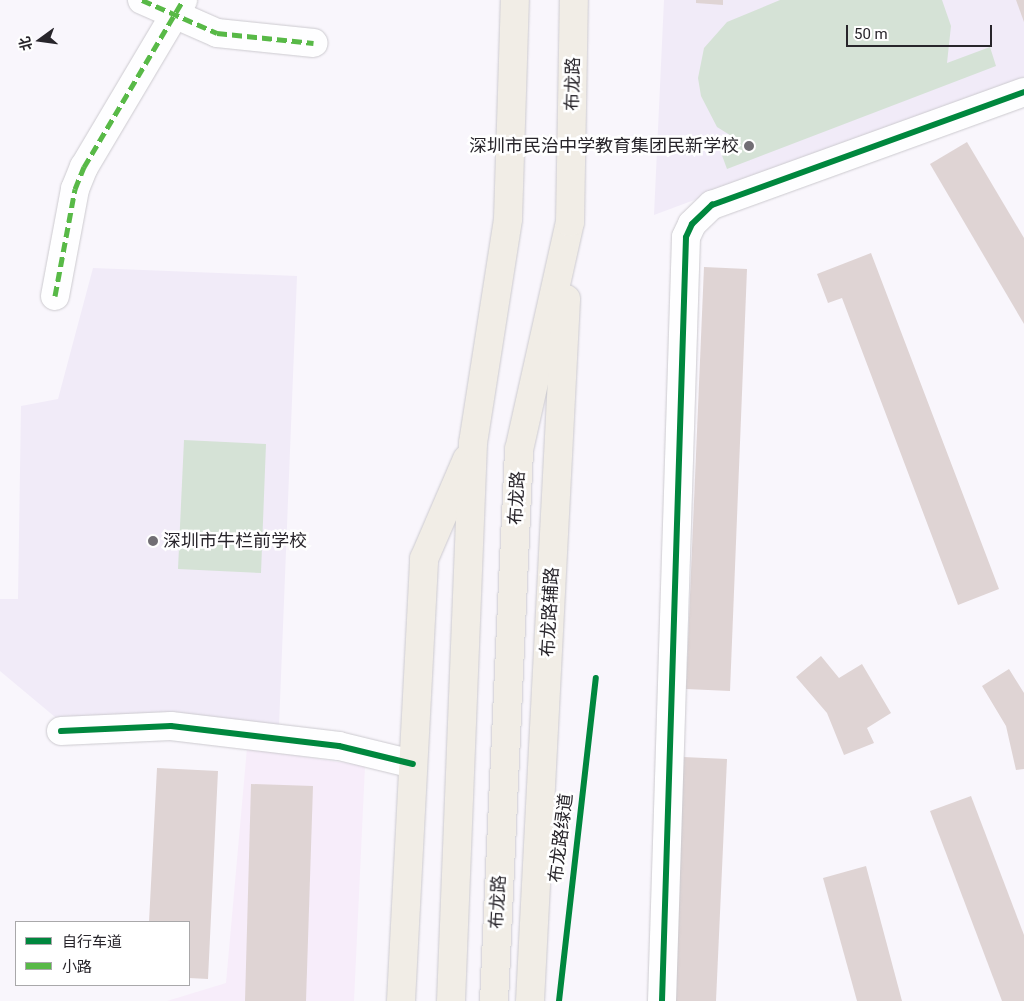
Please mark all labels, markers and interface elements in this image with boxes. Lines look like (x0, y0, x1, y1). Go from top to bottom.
north arrow (15, 15, 65, 65)
scale bar (849, 15, 995, 47)
text: 50 m (854, 25, 888, 43)
text: 北 (16, 35, 35, 52)
street label: 布龙路 (562, 57, 584, 111)
place label: 深圳市民治中学教育集团民新学校 (469, 135, 739, 157)
marker: 深圳市民治中学教育集团民新学校 (743, 140, 755, 152)
street label: 布龙路 (505, 470, 529, 526)
place label: 深圳市牛栏前学校 (163, 530, 307, 552)
marker: 深圳市牛栏前学校 (147, 535, 159, 547)
street label: 布龙路辅路 (537, 566, 563, 658)
street label: 布龙路绿道 (545, 792, 577, 884)
street label: 布龙路 (486, 874, 510, 930)
legend (15, 921, 190, 986)
text: 自行车道 (62, 933, 122, 951)
text: 小路 (62, 958, 92, 976)

